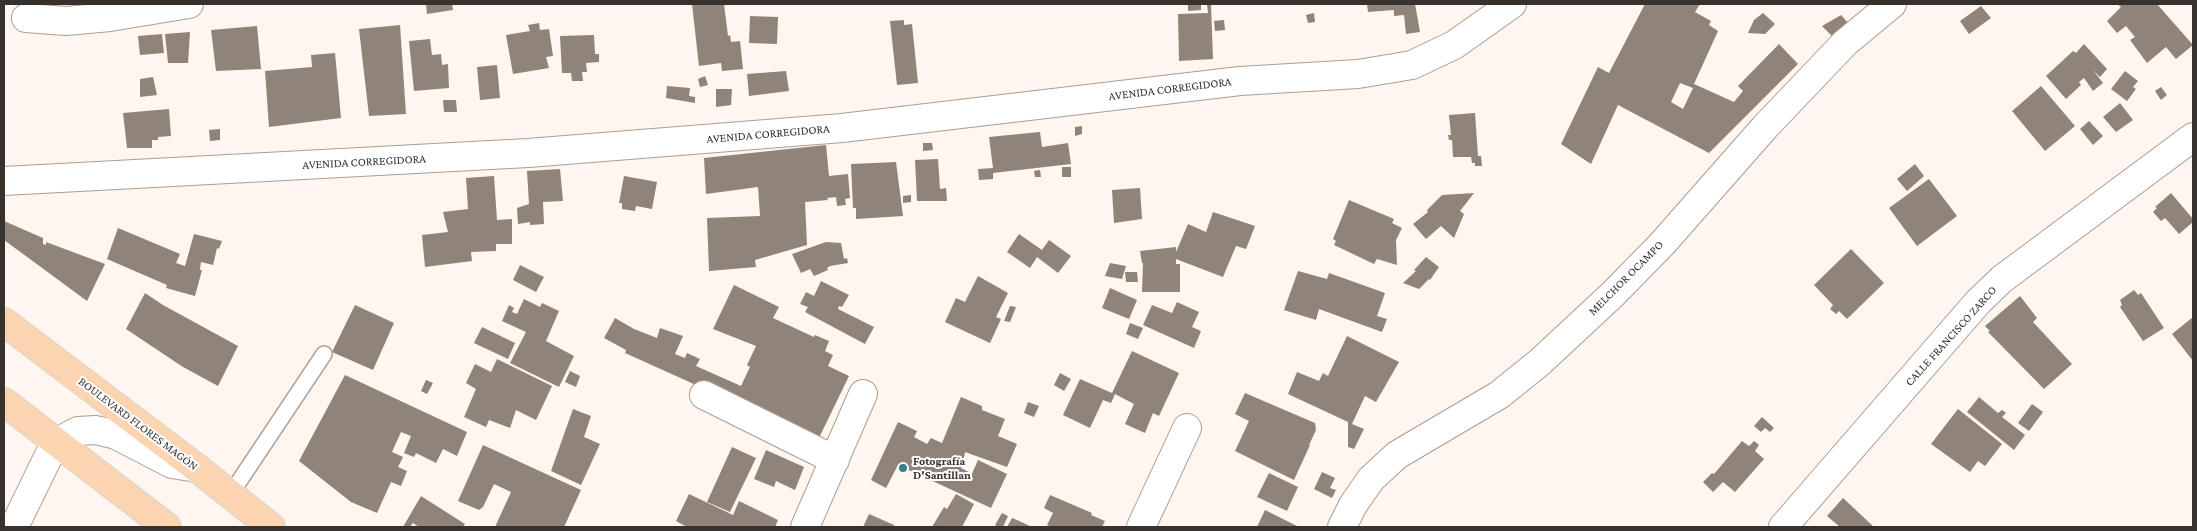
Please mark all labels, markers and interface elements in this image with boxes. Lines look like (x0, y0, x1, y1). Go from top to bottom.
street label: AVENIDA CORREGIDORA (1108, 74, 1232, 104)
street label: AVENIDA CORREGIDORA (706, 121, 830, 147)
street label: AVENIDA CORREGIDORA (302, 152, 426, 172)
street label: MELCHOR OCAMPO (1586, 238, 1666, 318)
street label: CALLE FRANCISCO ZARCO (1902, 283, 2000, 389)
street label: BOULEVARD FLORES MAGÓN (75, 374, 201, 474)
place label: Fotografía D'Santillan (913, 454, 971, 482)
marker: Fotografía D'Santillan (897, 462, 909, 474)

